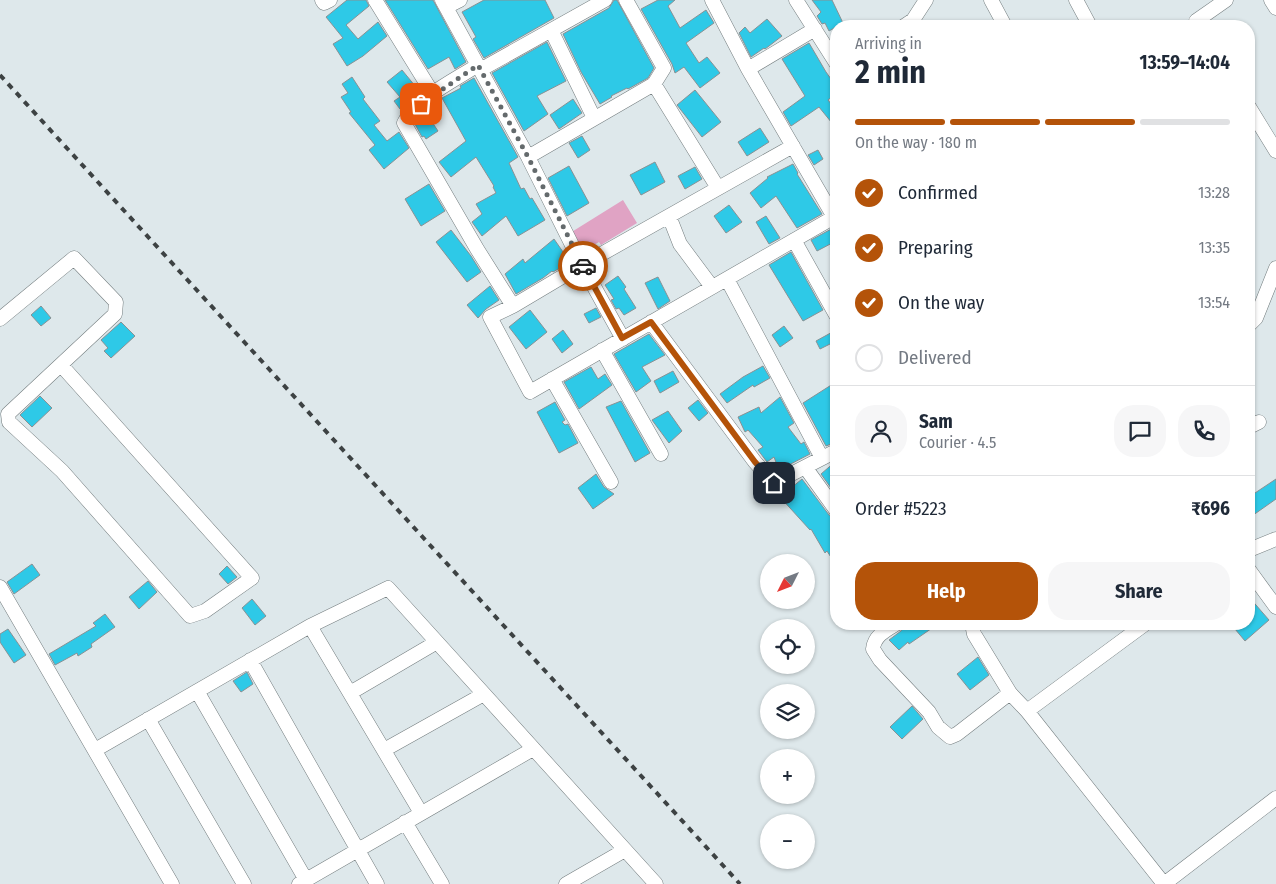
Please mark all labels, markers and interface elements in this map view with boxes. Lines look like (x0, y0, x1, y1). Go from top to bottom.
text: Arriving in (855, 34, 922, 53)
text: 13:59–14:04 (1140, 51, 1230, 74)
text: 2 min (855, 53, 926, 91)
pin (400, 83, 442, 125)
icon: bag (407, 90, 435, 118)
text: On the way · 180 m (855, 133, 977, 152)
icon: check (855, 179, 883, 207)
text: Confirmed (898, 181, 978, 204)
text: 13:28 (1198, 183, 1230, 202)
icon: check (855, 234, 883, 262)
text: Preparing (898, 236, 973, 259)
text: 13:35 (1198, 238, 1230, 257)
courier (558, 241, 608, 291)
icon: car (569, 252, 597, 280)
icon: check (855, 289, 883, 317)
text: On the way (898, 291, 984, 314)
text: 13:54 (1198, 293, 1230, 312)
text: Delivered (898, 346, 972, 369)
button: person (855, 405, 907, 457)
button: chat (1114, 405, 1166, 457)
button: phone (1178, 405, 1230, 457)
text: Sam (919, 410, 953, 433)
text: Courier · 4.5 (919, 433, 996, 452)
pin (753, 462, 795, 504)
icon: home (760, 469, 788, 497)
text: Order #5223 (855, 497, 947, 520)
text: ₹696 (1191, 497, 1230, 520)
north arrow (760, 554, 815, 609)
map controls (760, 554, 815, 869)
button: Help (855, 562, 1038, 620)
button: Share (1048, 562, 1230, 620)
button: locate (760, 619, 815, 674)
button: layers (760, 684, 815, 739)
button: + (760, 749, 815, 804)
button: − (760, 814, 815, 869)

